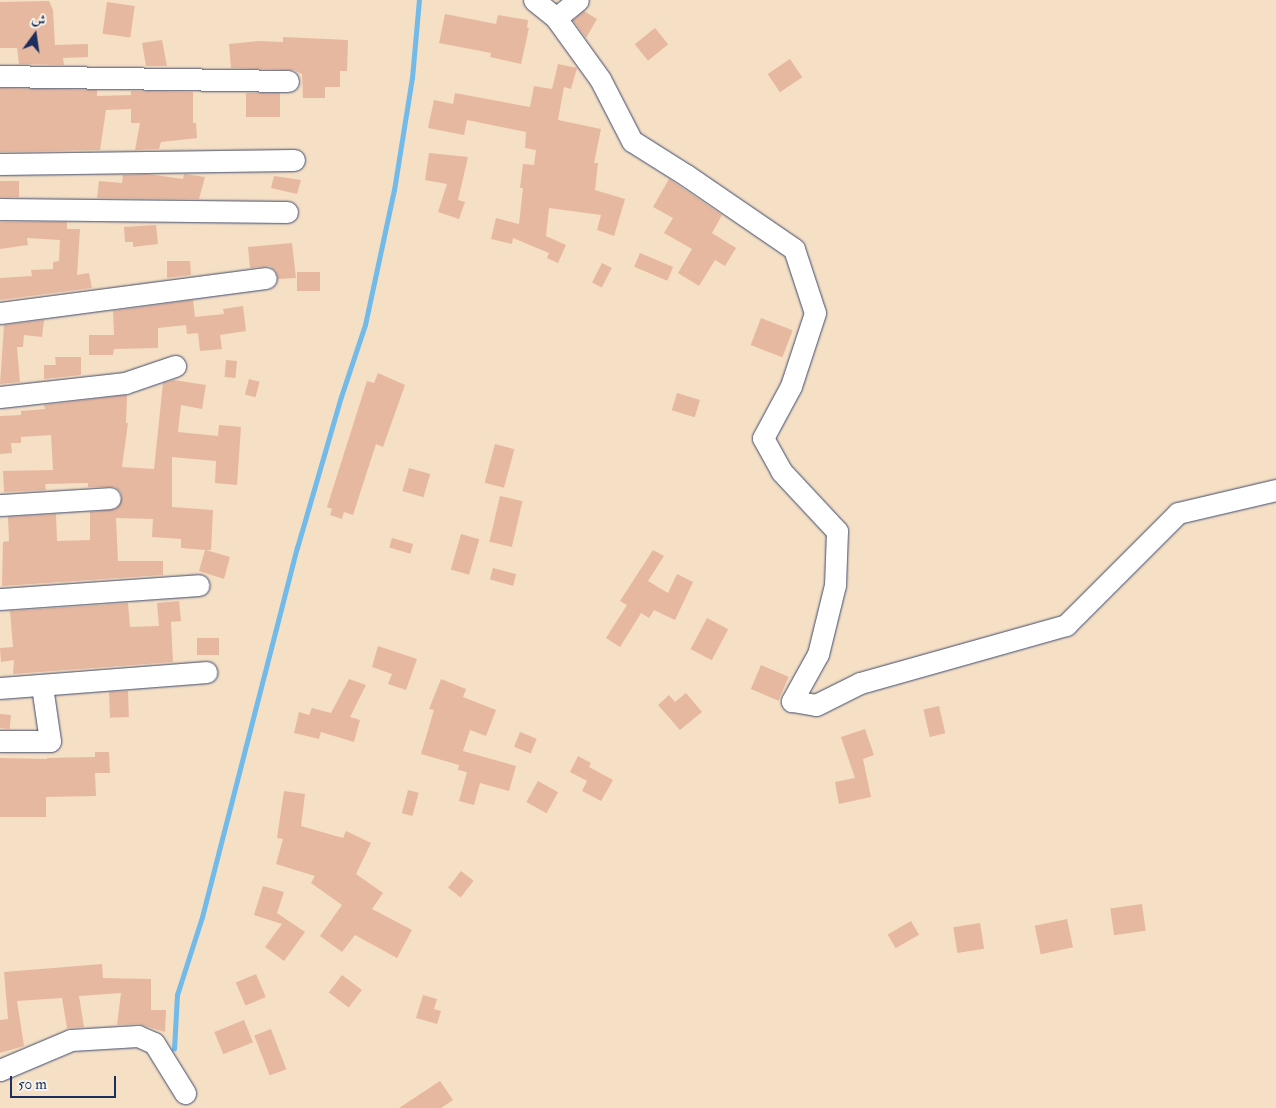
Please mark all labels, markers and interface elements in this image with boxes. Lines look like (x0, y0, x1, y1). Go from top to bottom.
north arrow (10, 10, 60, 60)
text: ش (30, 10, 48, 30)
scale bar (12, 1066, 119, 1098)
text: 50 m (18, 1075, 47, 1094)

